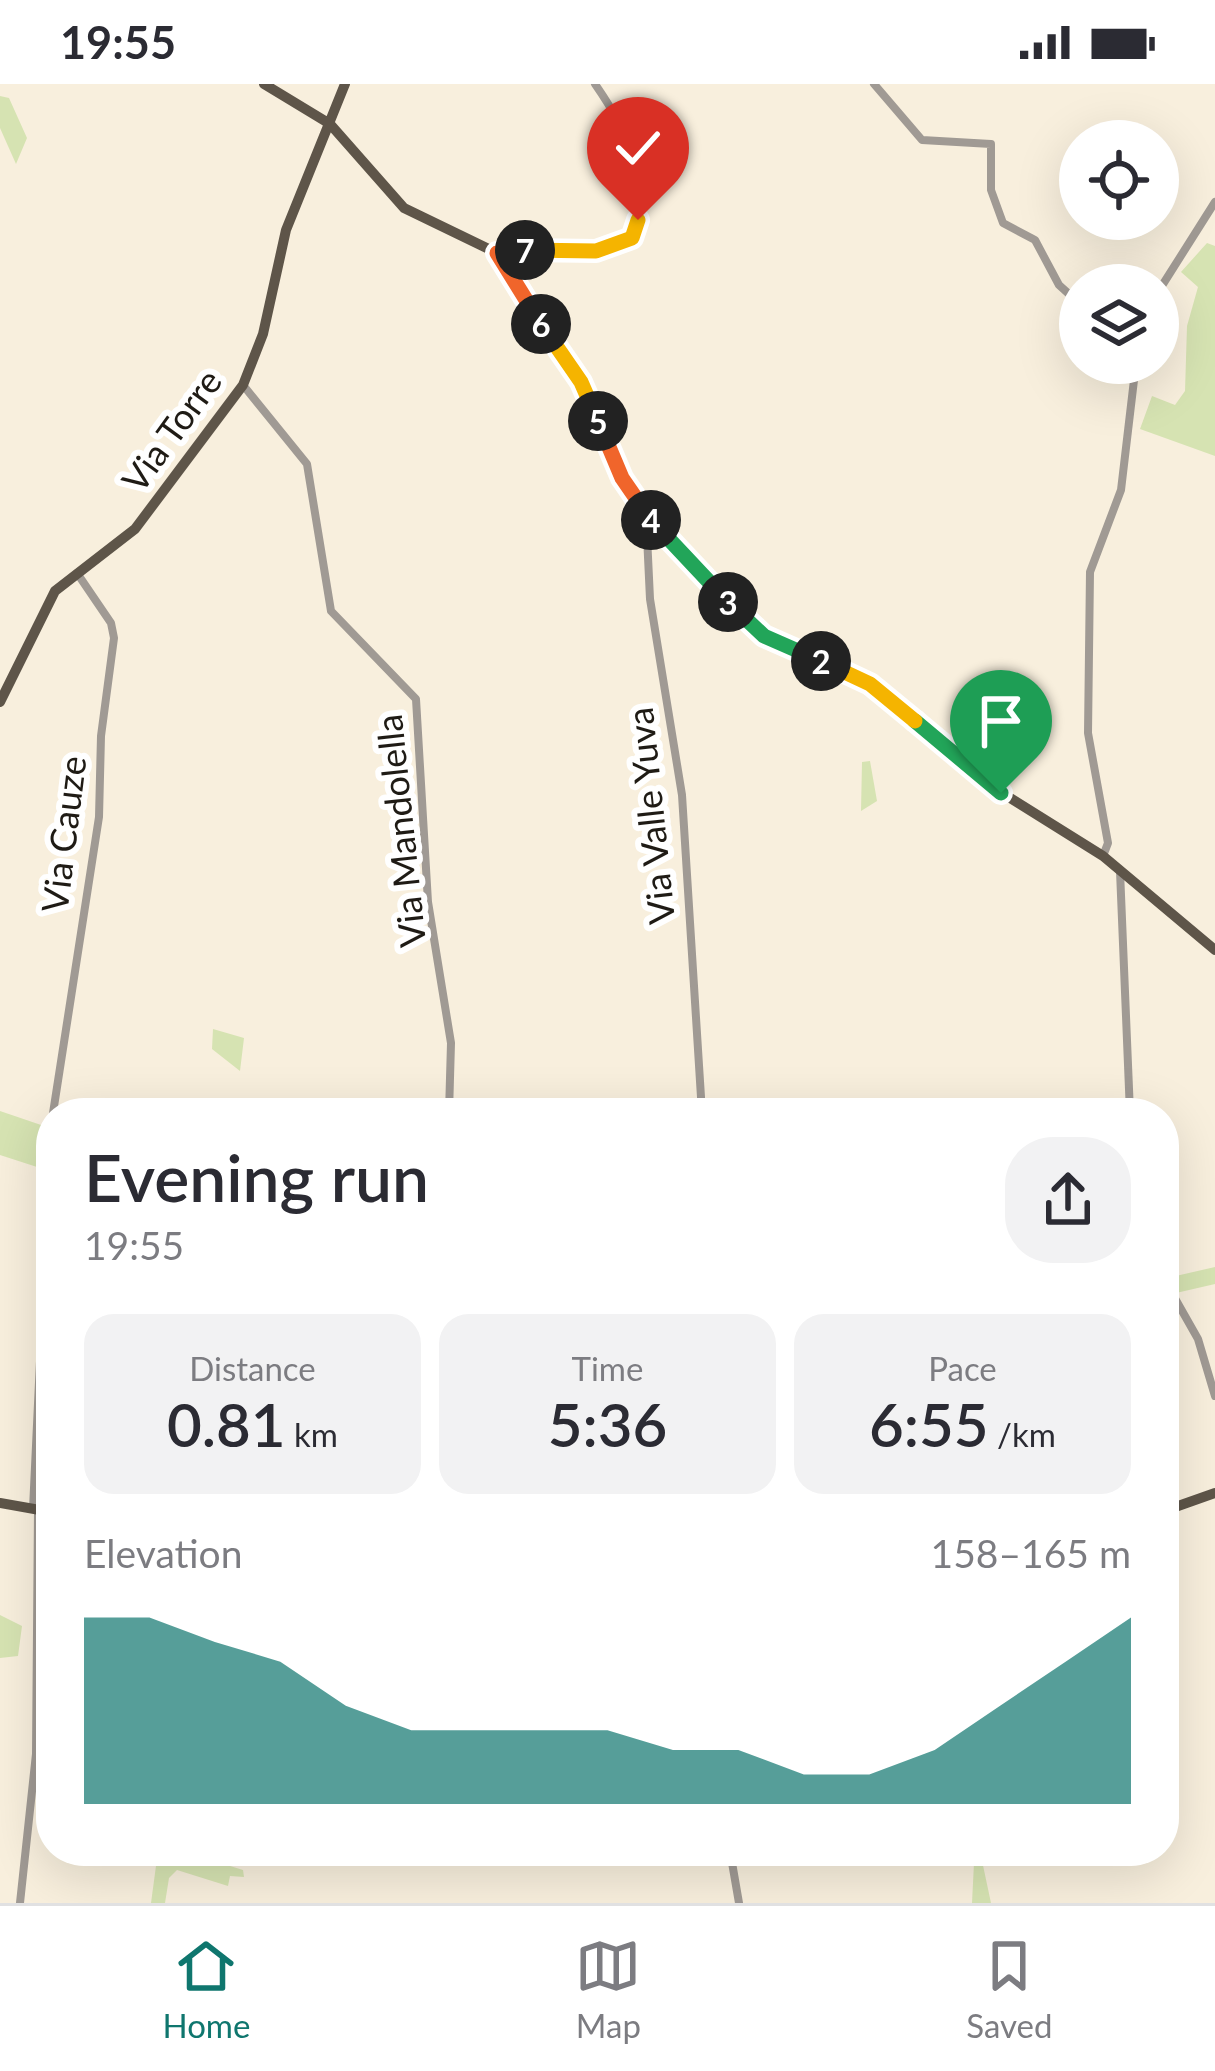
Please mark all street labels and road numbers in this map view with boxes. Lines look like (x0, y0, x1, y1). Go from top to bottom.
street label: Via Torre (112, 360, 230, 500)
street label: Via Valle Yuva (617, 705, 683, 927)
street label: Via Mandolella (366, 712, 434, 950)
street label: Via Cauze (32, 753, 94, 915)

